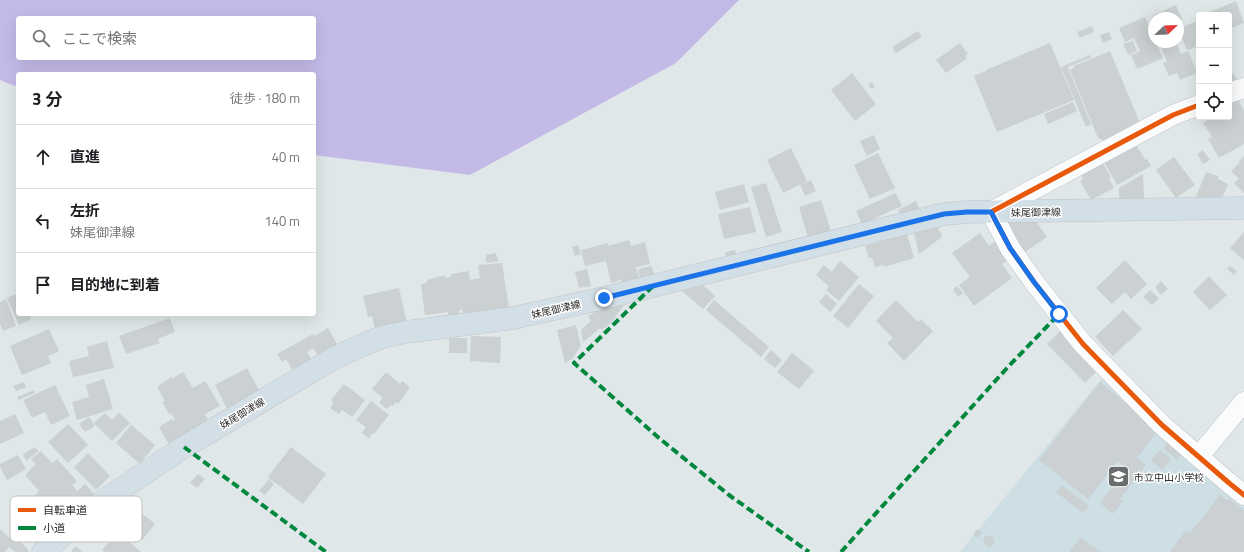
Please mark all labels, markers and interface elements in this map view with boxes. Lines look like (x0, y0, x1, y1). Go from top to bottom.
north arrow (1148, 12, 1184, 48)
map controls (1196, 12, 1232, 120)
button: + (1196, 12, 1232, 48)
search box (16, 16, 316, 60)
icon: search (30, 27, 52, 49)
text: ここで検索 (62, 27, 137, 50)
button: − (1196, 48, 1232, 84)
button: locate (1196, 84, 1232, 120)
text: 3 分 (32, 86, 62, 112)
text: 徒歩 · 180 m (230, 88, 300, 108)
text: 直進 (70, 145, 100, 168)
icon: ahead (32, 146, 54, 168)
text: 40 m (272, 147, 300, 167)
text: 左折 (70, 199, 100, 222)
street label: 妹尾御津線 (1011, 205, 1061, 220)
icon: left (32, 210, 54, 232)
text: 140 m (264, 211, 300, 231)
text: 妹尾御津線 (70, 222, 135, 242)
text: 目的地に到着 (70, 273, 160, 296)
icon: arrive (32, 274, 54, 296)
route end (595, 289, 613, 307)
street label: 妹尾御津線 (530, 297, 582, 322)
route start (1050, 305, 1068, 323)
street label: 妹尾御津線 (217, 394, 268, 433)
school or university icon: 市立中山小学校 (1106, 464, 1132, 490)
place label: 市立中山小学校 (1134, 470, 1204, 485)
legend (10, 496, 142, 542)
text: 自転車道 (43, 502, 87, 518)
text: 小道 (43, 520, 65, 536)

